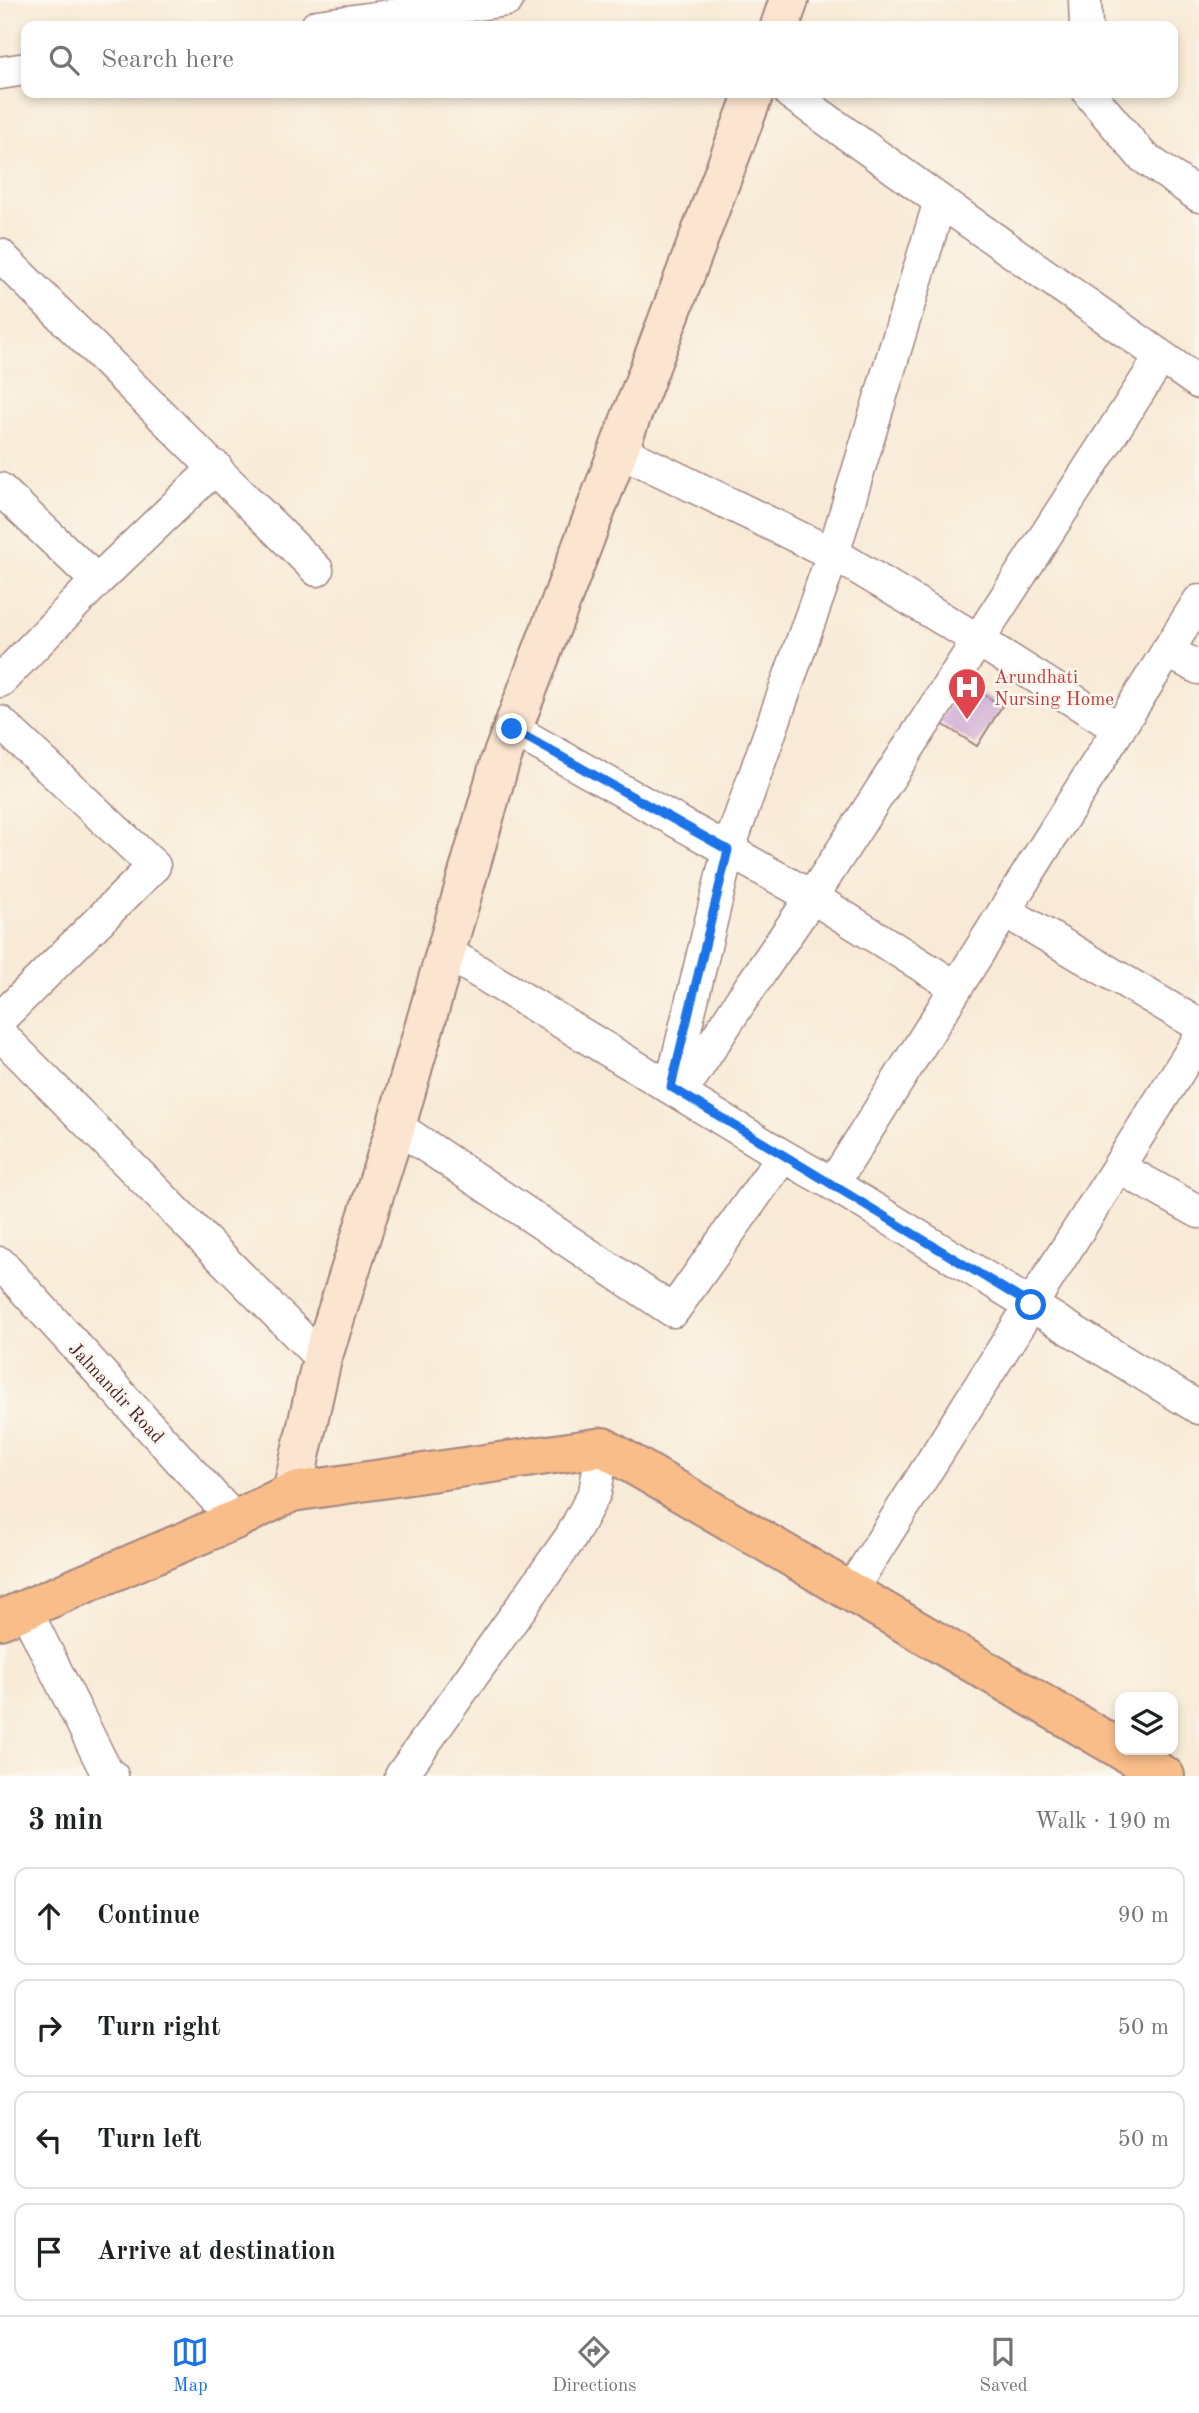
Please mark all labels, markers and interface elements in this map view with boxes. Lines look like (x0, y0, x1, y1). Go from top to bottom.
search box (21, 21, 1178, 98)
icon: search (45, 41, 83, 79)
text: Search here (101, 47, 234, 73)
hospital icon: Arundhati Nursing Home (946, 666, 988, 721)
place label: Arundhati Nursing Home (994, 669, 1114, 710)
route end (496, 713, 527, 744)
route start (1015, 1289, 1046, 1320)
street label: Jalmandir Road (64, 1340, 167, 1448)
map controls (1115, 1692, 1178, 1755)
button: layers (1115, 1692, 1178, 1755)
text: 3 min (28, 1806, 103, 1836)
text: Walk · 190 m (1035, 1810, 1171, 1833)
icon: ahead (30, 1897, 68, 1935)
text: Continue (97, 1903, 200, 1929)
text: 90 m (1118, 1904, 1169, 1927)
icon: right (30, 2009, 68, 2047)
text: Turn right (97, 2015, 220, 2041)
text: 50 m (1118, 2016, 1169, 2039)
icon: left (30, 2121, 68, 2159)
text: Turn left (97, 2127, 202, 2153)
text: 50 m (1118, 2128, 1169, 2151)
icon: arrive (30, 2233, 68, 2271)
text: Arrive at destination (97, 2239, 336, 2265)
tab: Map (171, 2333, 209, 2398)
tab: Directions (552, 2333, 637, 2398)
tab: Saved (979, 2333, 1028, 2398)

